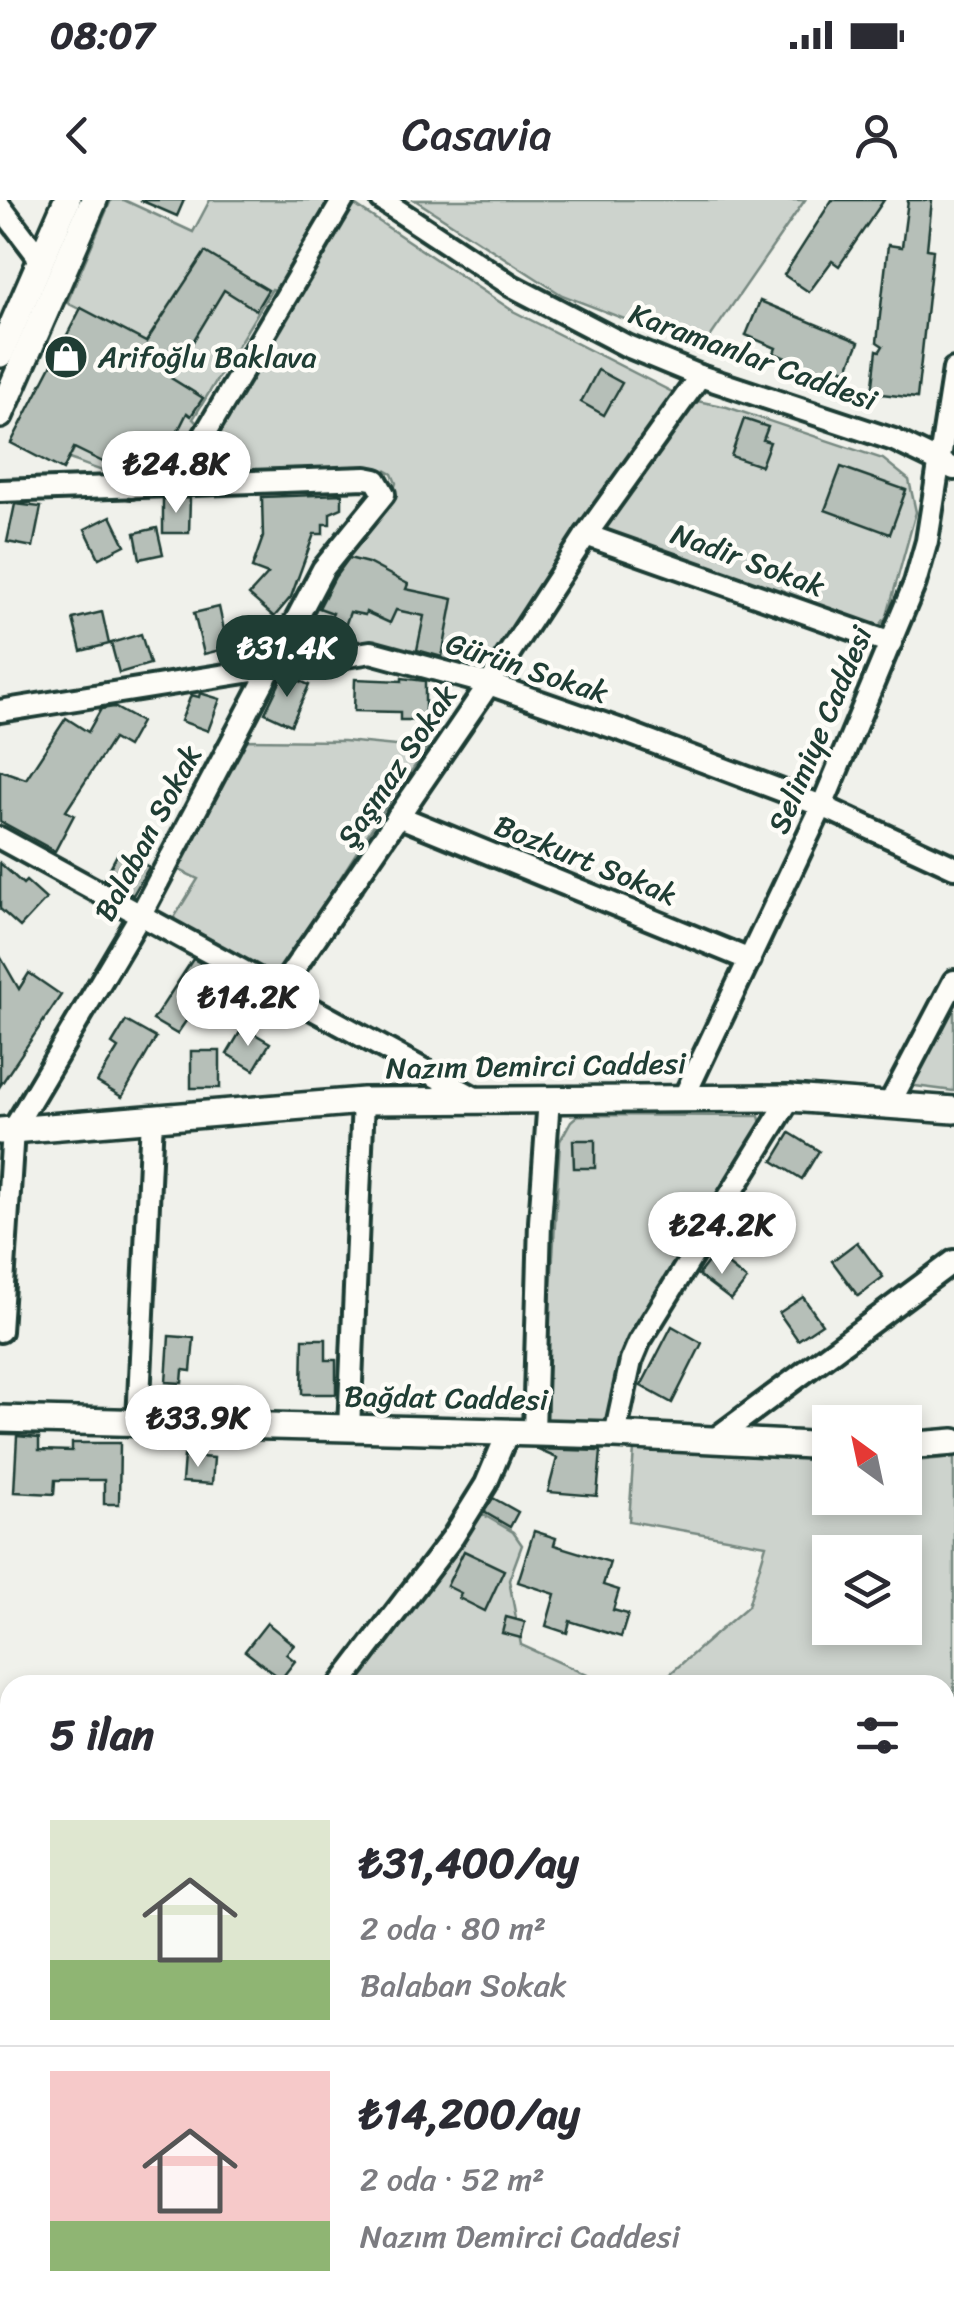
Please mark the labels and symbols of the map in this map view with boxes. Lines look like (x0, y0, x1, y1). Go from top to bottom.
street label: Karamanlar Caddesi (621, 287, 886, 428)
place label: Arifoğlu Baklava (97, 330, 317, 384)
shop icon: Arifoğlu Baklava (43, 334, 89, 380)
pin: ₺24.8K (95, 431, 257, 516)
street label: Nadir Sokak (663, 507, 834, 613)
pin: ₺31.4K (206, 615, 368, 700)
street label: Gürün Sokak (439, 616, 616, 720)
street label: Selimiye Caddesi (752, 616, 889, 842)
street label: Şaşmaz Sokak (322, 672, 473, 859)
street label: Balaban Sokak (79, 735, 217, 931)
street label: Bozkurt Sokak (486, 799, 686, 921)
pin: ₺14.2K (167, 964, 329, 1049)
street label: Nazım Demirci Caddesi (385, 1036, 687, 1096)
pin: ₺24.2K (641, 1192, 803, 1277)
street label: Bağdat Caddesi (344, 1369, 550, 1427)
pin: ₺33.9K (117, 1385, 279, 1470)
north arrow (812, 1405, 922, 1515)

